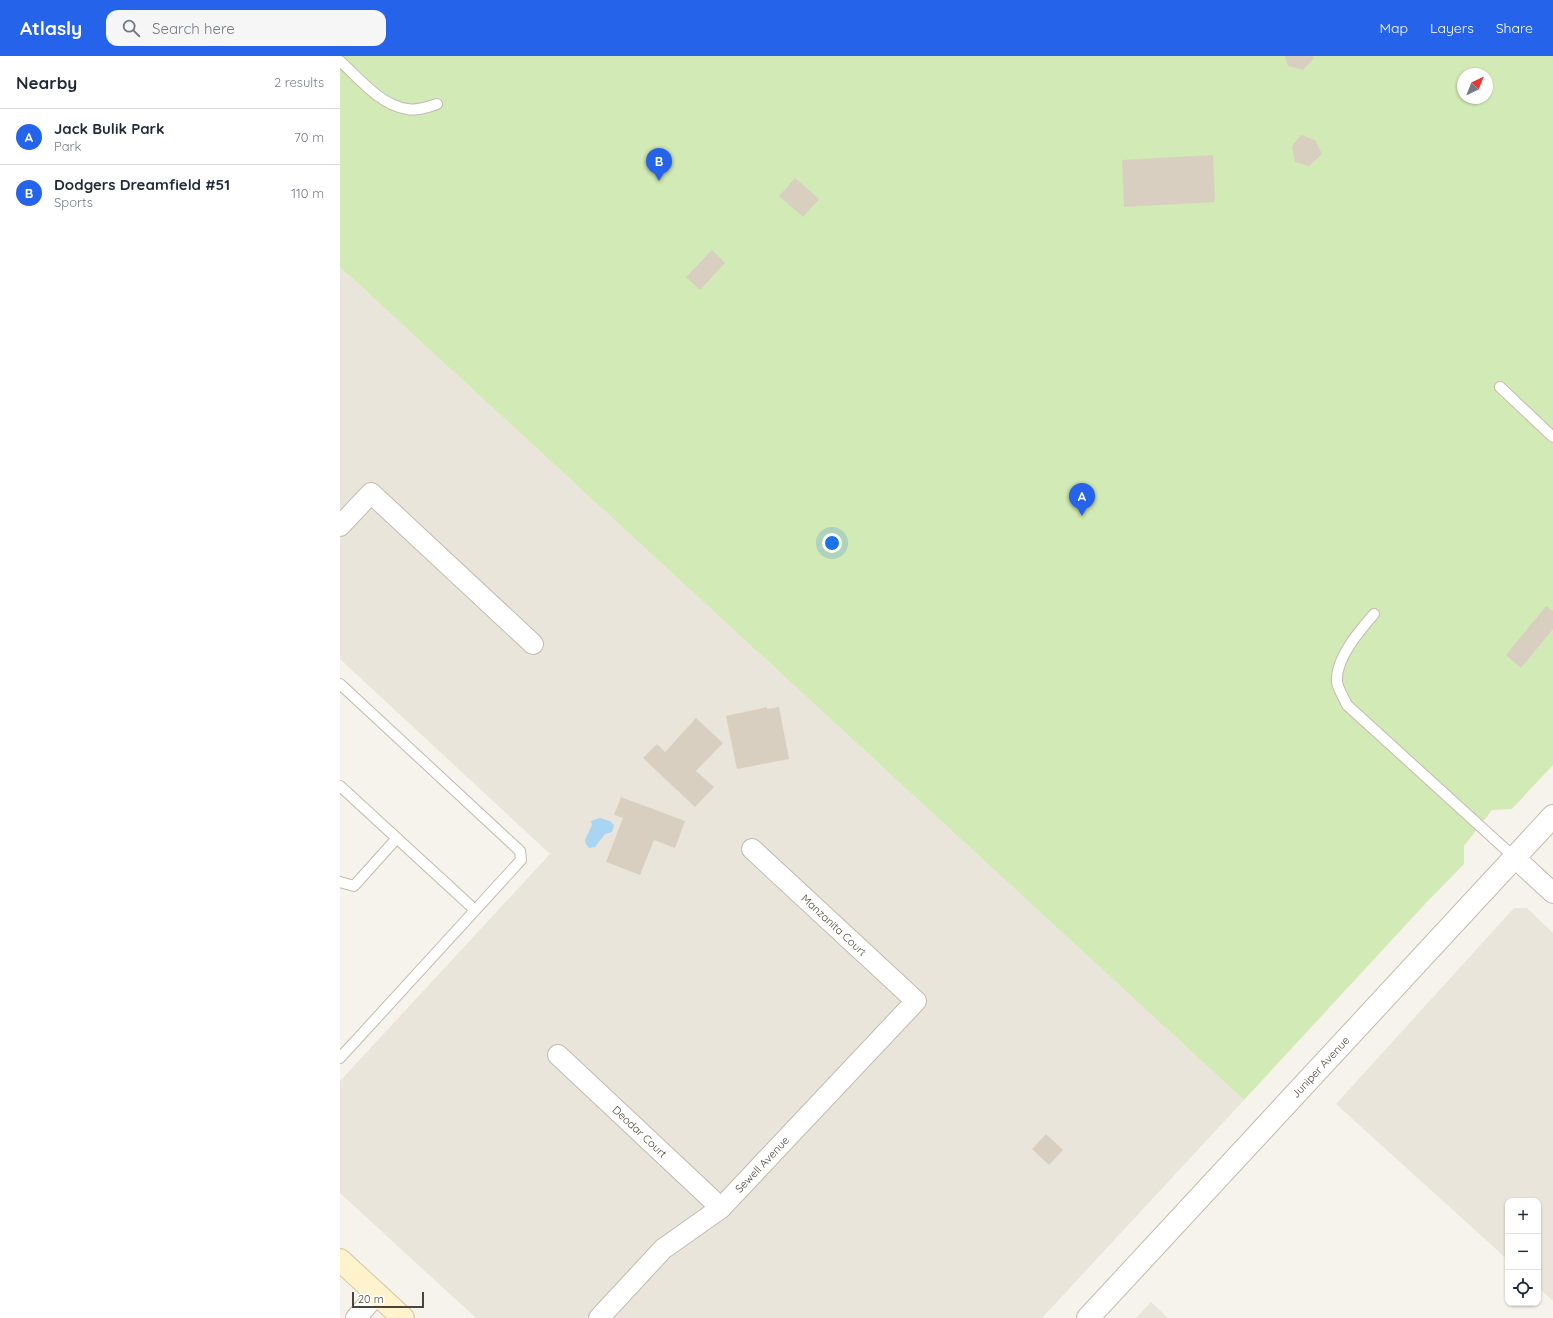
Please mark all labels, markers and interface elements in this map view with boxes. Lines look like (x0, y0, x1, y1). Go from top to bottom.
search box (106, 10, 386, 46)
text: Atlasly (20, 16, 82, 40)
icon: search (120, 17, 142, 39)
text: Search here (152, 19, 235, 38)
text: Map (1379, 19, 1408, 37)
text: Layers (1430, 19, 1474, 37)
text: Share (1496, 19, 1533, 37)
north arrow (1457, 68, 1493, 104)
text: Nearby (16, 72, 77, 93)
text: 2 results (274, 74, 324, 90)
text: Jack Bulik Park (54, 119, 165, 138)
text: A (25, 129, 33, 145)
text: 70 m (294, 129, 324, 145)
text: Park (54, 138, 82, 154)
pin: B (646, 148, 672, 181)
text: Dodgers Dreamfield #51 (54, 175, 230, 194)
text: B (25, 185, 33, 201)
text: 110 m (291, 185, 324, 201)
text: Sports (54, 194, 93, 210)
pin: A (1069, 483, 1095, 516)
your location (822, 533, 842, 553)
street label: Manzanita Court (798, 891, 870, 959)
street label: Juniper Avenue (1288, 1033, 1352, 1101)
street label: Deodar Court (610, 1103, 670, 1161)
street label: Sewell Avenue (732, 1133, 792, 1196)
map controls (1505, 1198, 1541, 1306)
button: + (1505, 1198, 1541, 1234)
button: − (1505, 1234, 1541, 1270)
button: locate (1505, 1270, 1541, 1306)
scale bar (352, 1290, 424, 1309)
text: 20 m (358, 1292, 384, 1306)

